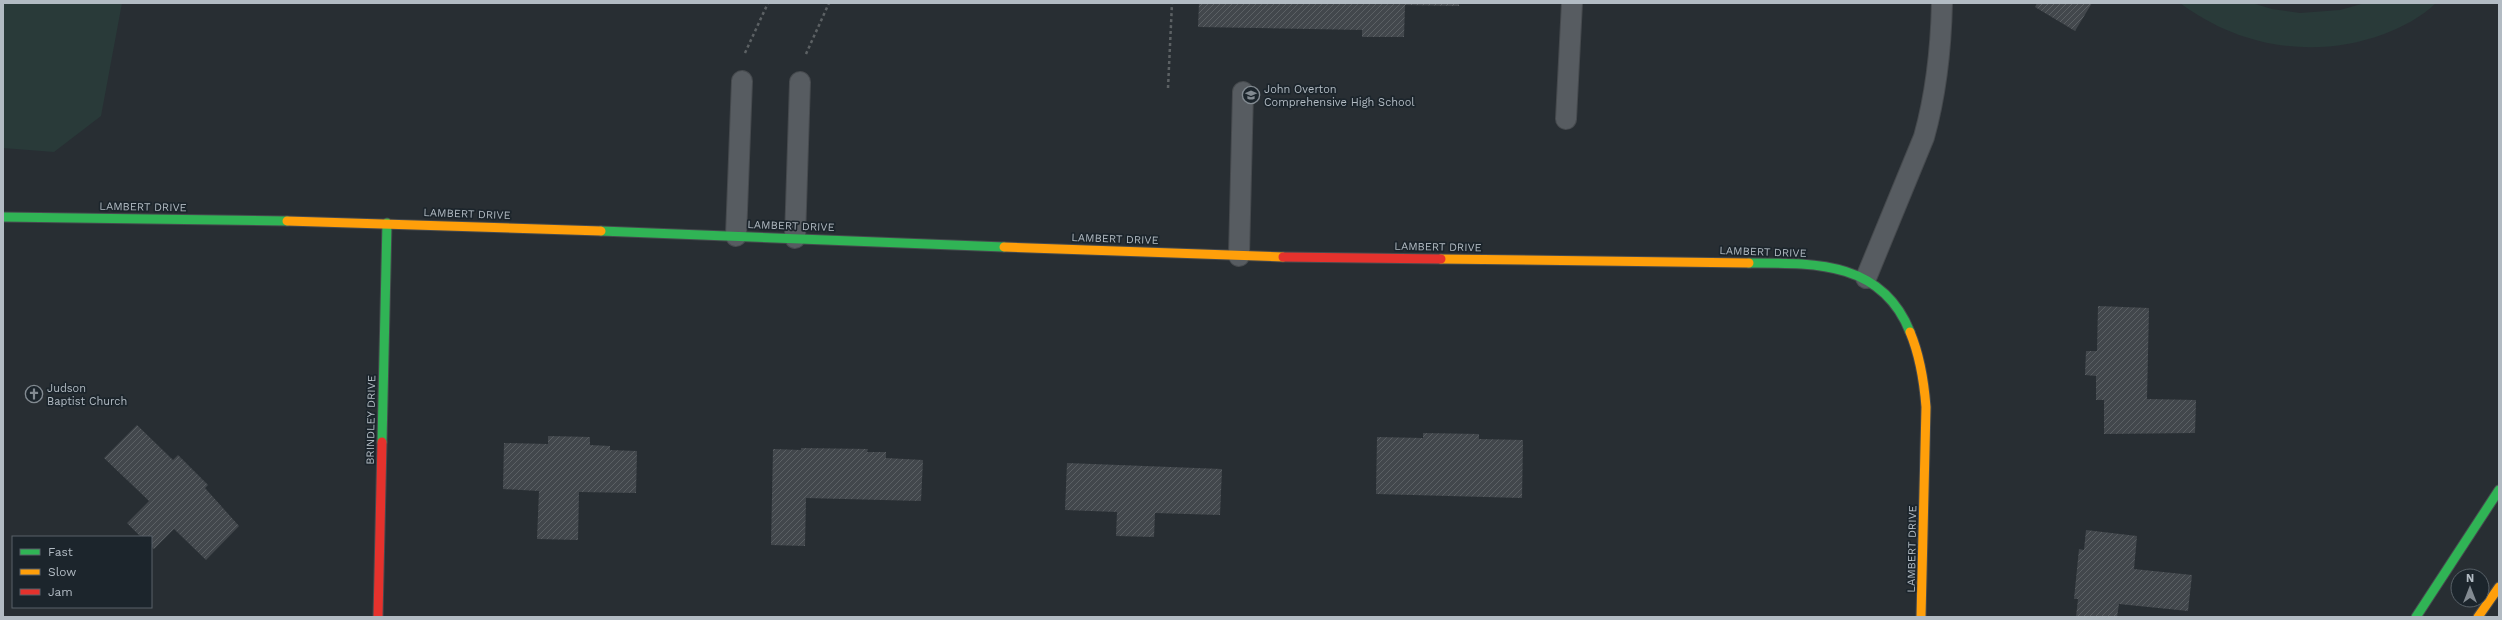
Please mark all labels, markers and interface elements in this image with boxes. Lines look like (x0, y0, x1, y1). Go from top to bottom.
place label: John Overton Comprehensive High School (1264, 83, 1415, 109)
school or university icon: John Overton Comprehensive High School (1241, 85, 1261, 105)
street label: LAMBERT DRIVE (99, 200, 187, 214)
street label: LAMBERT DRIVE (423, 206, 511, 222)
street label: LAMBERT DRIVE (747, 218, 835, 234)
street label: LAMBERT DRIVE (1071, 231, 1159, 247)
street label: LAMBERT DRIVE (1394, 240, 1482, 254)
street label: LAMBERT DRIVE (1719, 244, 1807, 260)
street label: BRINDLEY DRIVE (364, 375, 378, 465)
place label: Judson Baptist Church (47, 382, 127, 408)
church icon: Judson Baptist Church (24, 384, 44, 404)
street label: LAMBERT DRIVE (1905, 505, 1919, 593)
legend (12, 536, 152, 608)
text: Fast (48, 545, 73, 559)
text: Slow (48, 565, 76, 579)
north arrow (2450, 568, 2490, 608)
text: N (2466, 572, 2474, 585)
text: Jam (48, 585, 73, 599)

